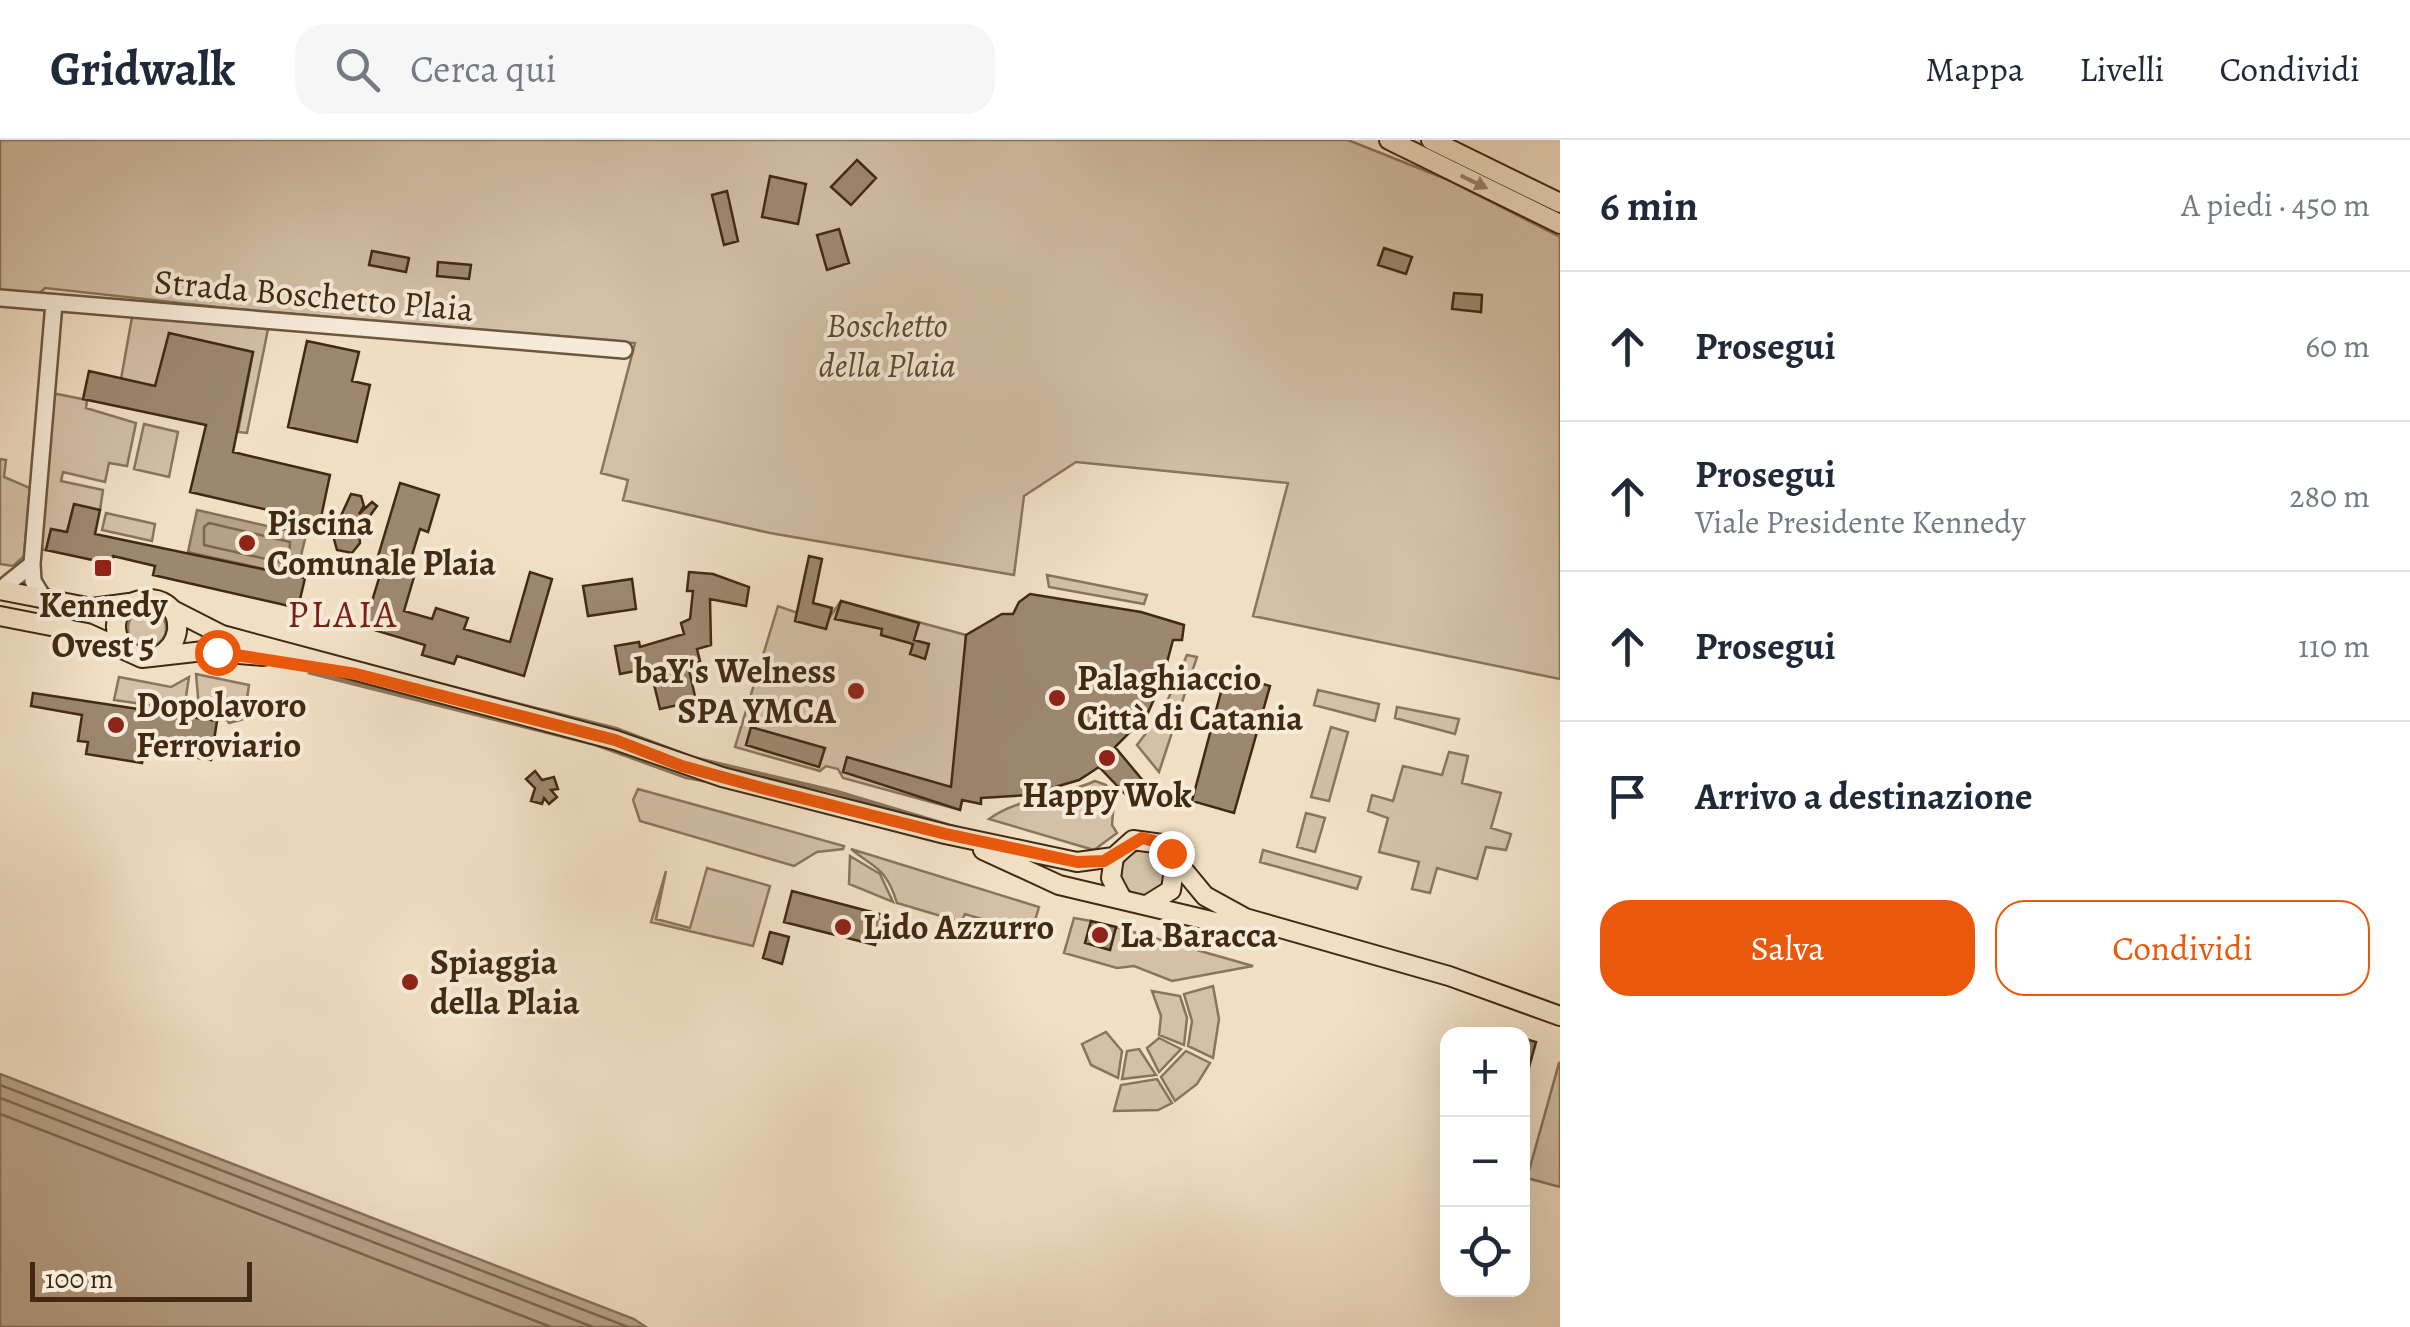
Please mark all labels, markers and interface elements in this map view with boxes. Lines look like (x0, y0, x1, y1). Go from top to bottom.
search box (295, 24, 995, 114)
text: Gridwalk (50, 36, 235, 102)
icon: search (330, 42, 385, 97)
text: Cerca qui (410, 43, 556, 95)
text: Mappa (1925, 45, 2024, 93)
text: Livelli (2079, 45, 2164, 93)
text: Condividi (2219, 45, 2360, 93)
one-way arrow (1460, 173, 1489, 190)
text: 6 min (1600, 177, 1698, 234)
text: A piedi · 450 m (2181, 183, 2370, 227)
street label: Strada Boschetto Plaia (152, 257, 476, 333)
park label: Boschetto della Plaia (818, 301, 956, 389)
icon: ahead (1600, 319, 1655, 374)
text: Prosegui (1695, 320, 1836, 372)
text: 60 m (2305, 324, 2370, 368)
text: Prosegui (1695, 448, 1836, 500)
icon: ahead (1600, 469, 1655, 524)
text: 280 m (2289, 474, 2370, 518)
place label: Piscina Comunale Plaia (267, 499, 496, 587)
text: Viale Presidente Kennedy (1695, 500, 2026, 544)
marker: Piscina Comunale Plaia (236, 532, 258, 554)
marker: Kennedy Ovest 5 (92, 557, 114, 579)
place label: Kennedy Ovest 5 (39, 581, 168, 669)
district label: PLAIA (287, 588, 399, 640)
icon: ahead (1600, 619, 1655, 674)
text: Prosegui (1695, 620, 1836, 672)
text: 110 m (2298, 624, 2370, 668)
route start (195, 630, 241, 676)
place label: baY's Welness SPA YMCA (633, 647, 837, 735)
place label: Palaghiaccio Città di Catania (1077, 654, 1303, 742)
marker: baY's Welness SPA YMCA (845, 680, 867, 702)
place label: Dopolavoro Ferroviario (136, 681, 307, 769)
marker: Palaghiaccio Città di Catania (1046, 687, 1068, 709)
marker: Dopolavoro Ferroviario (105, 714, 127, 736)
marker: Happy Wok (1096, 747, 1118, 769)
icon: arrive (1600, 769, 1655, 824)
text: Arrivo a destinazione (1695, 770, 2033, 822)
place label: Happy Wok (1022, 771, 1192, 819)
route end (1149, 831, 1195, 877)
button: Salva (1600, 900, 1975, 996)
button: Condividi (1995, 900, 2370, 996)
place label: Lido Azzurro (863, 903, 1054, 951)
place label: La Baracca (1120, 911, 1278, 959)
marker: Lido Azzurro (832, 916, 854, 938)
marker: La Baracca (1089, 924, 1111, 946)
place label: Spiaggia della Plaia (430, 938, 580, 1026)
marker: Spiaggia della Plaia (399, 971, 421, 993)
map controls (1440, 1027, 1530, 1297)
button: + (1440, 1027, 1530, 1117)
button: − (1440, 1117, 1530, 1207)
button: locate (1440, 1207, 1530, 1297)
scale bar (30, 1257, 252, 1302)
text: 100 m (45, 1260, 113, 1298)

